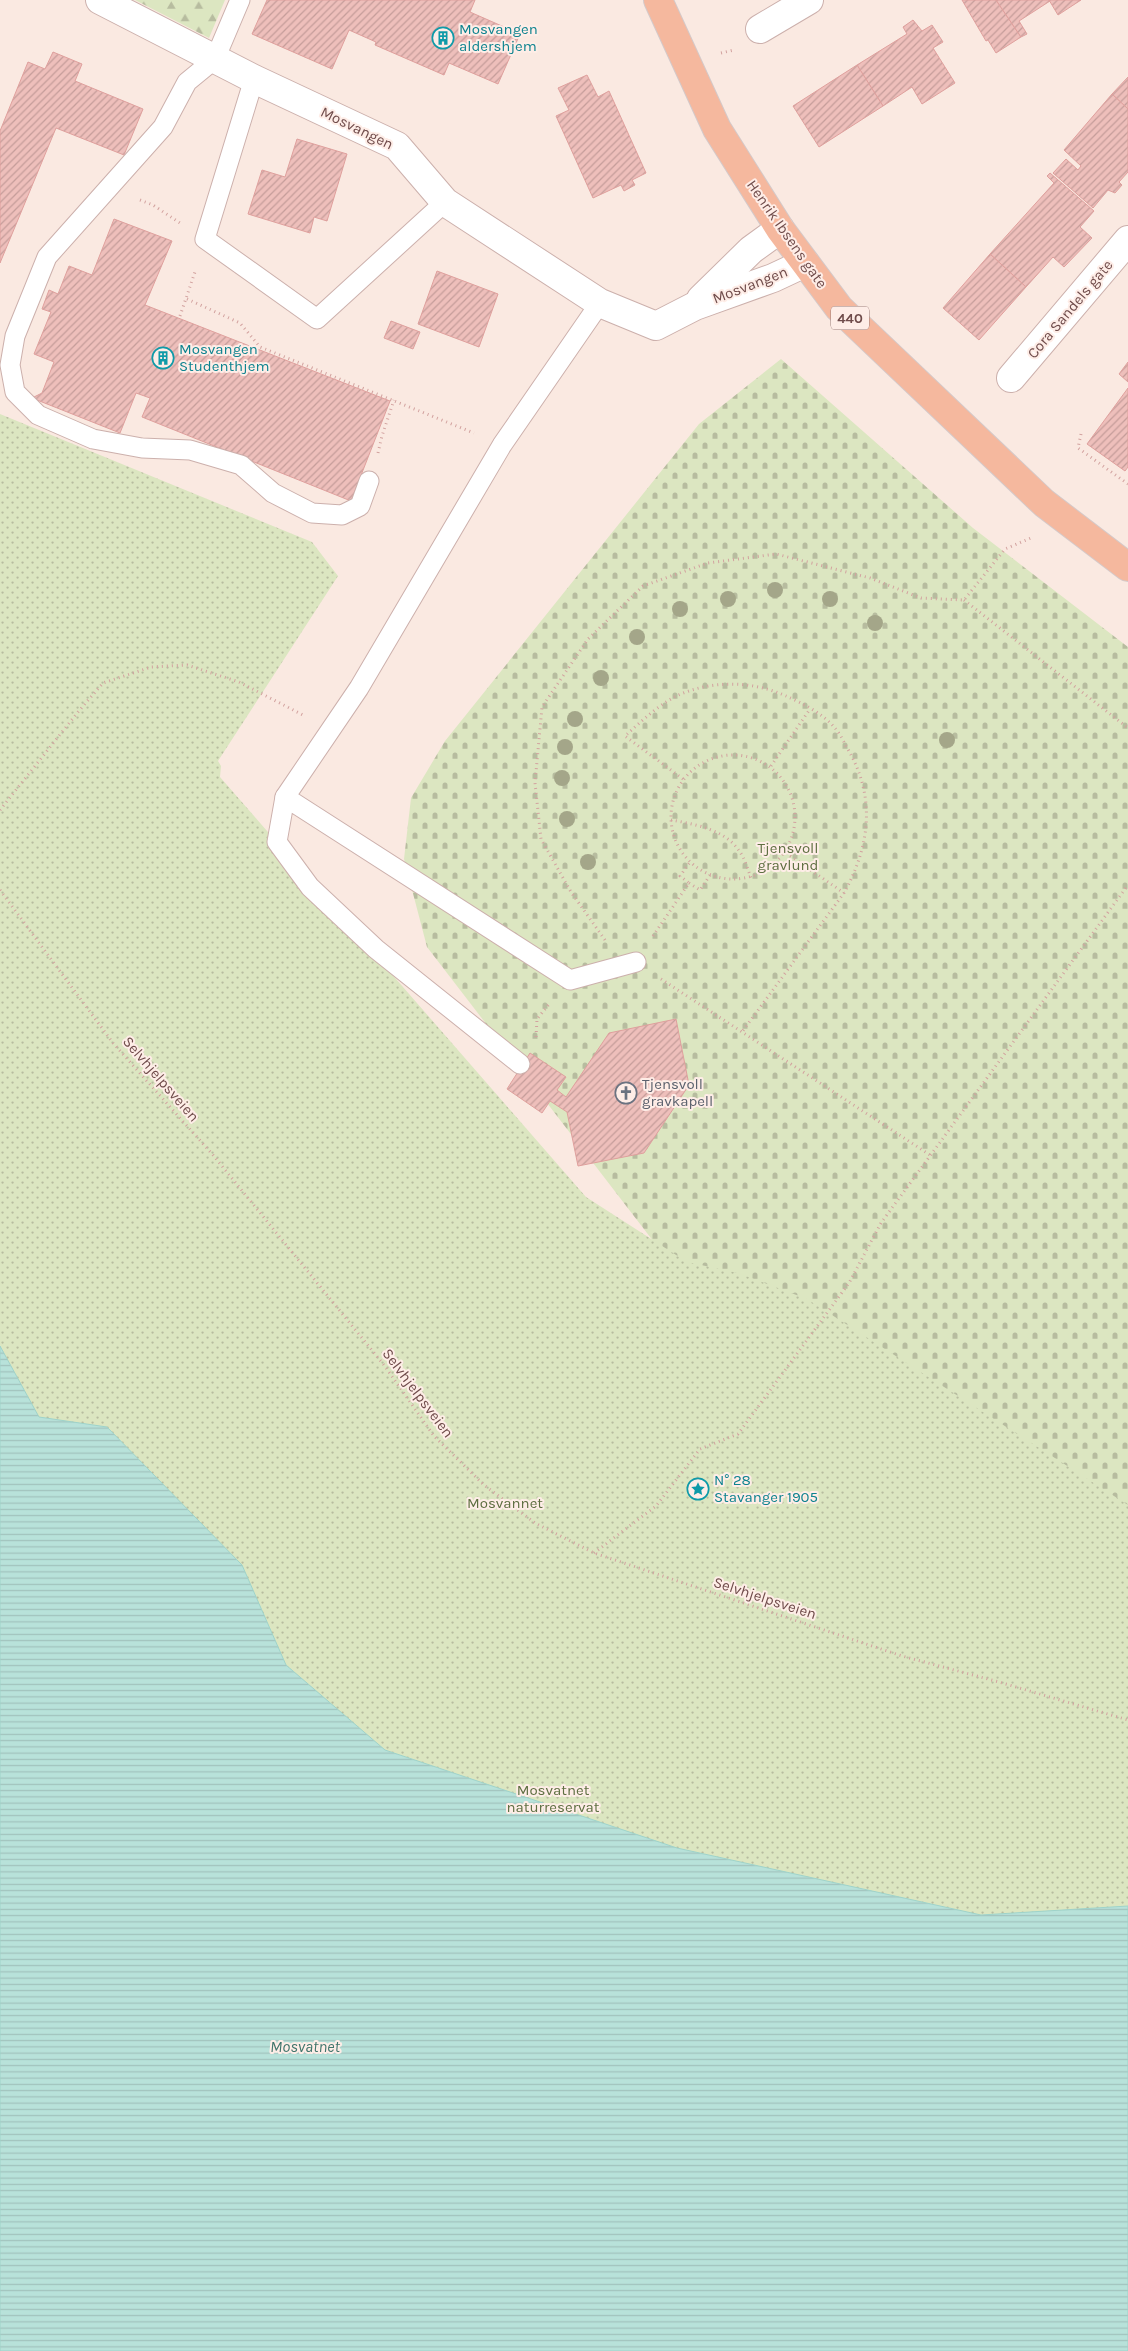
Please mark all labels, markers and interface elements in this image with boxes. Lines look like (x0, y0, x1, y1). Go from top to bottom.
place label: Mosvangen aldershjem (459, 20, 538, 55)
building icon: Mosvangen aldershjem (431, 26, 455, 50)
street label: Mosvangen (318, 103, 396, 153)
street label: Henrik Ibsens gate (743, 176, 831, 292)
street label: Cora Sandels gate (1023, 256, 1117, 362)
street label: Mosvangen (710, 262, 790, 308)
road number: 440 (831, 306, 869, 330)
place label: Mosvangen Studenthjem (179, 340, 270, 375)
building icon: Mosvangen Studenthjem (151, 346, 175, 370)
park label: Tjensvoll gravlund (758, 839, 818, 874)
street label: Selvhjelpsveien (119, 1033, 203, 1125)
place label: Tjensvoll gravkapell (642, 1075, 713, 1110)
church icon: Tjensvoll gravkapell (614, 1081, 638, 1105)
street label: Selvhjelpsveien (379, 1345, 457, 1441)
place label: N° 28 Stavanger 1905 (714, 1471, 818, 1506)
place icon: N° 28 Stavanger 1905 (686, 1477, 710, 1501)
park label: Mosvannet (467, 1494, 543, 1512)
street label: Selvhjelpsveien (711, 1573, 819, 1623)
park label: Mosvatnet naturreservat (506, 1781, 600, 1816)
water label: Mosvatnet (270, 2037, 341, 2056)

